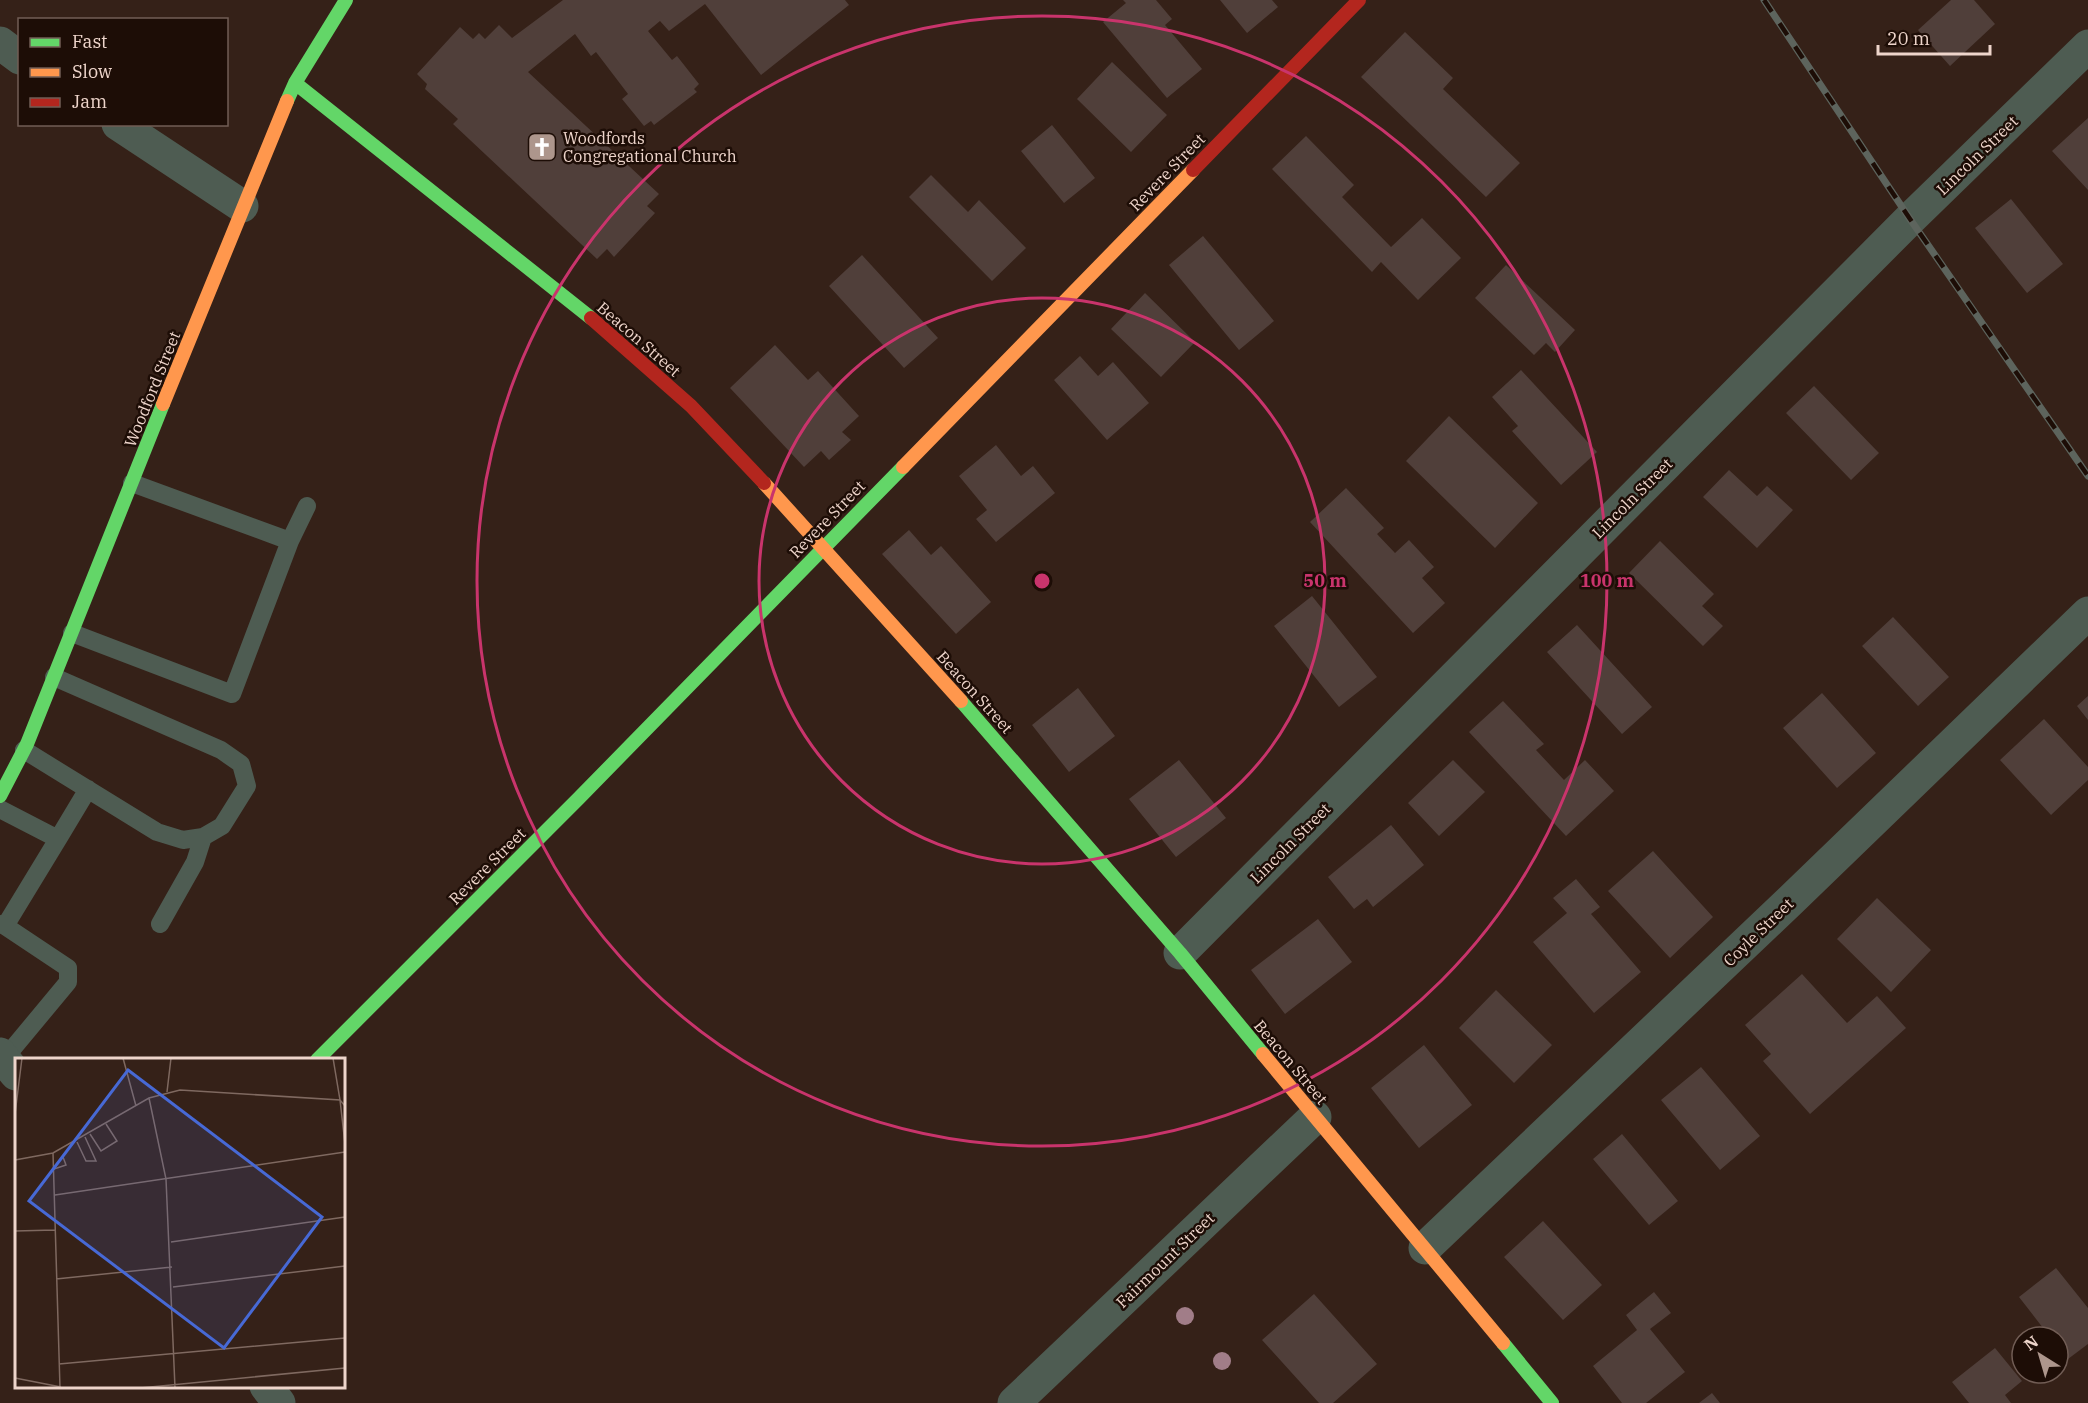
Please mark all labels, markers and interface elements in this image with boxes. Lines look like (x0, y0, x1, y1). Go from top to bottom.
legend (18, 18, 228, 126)
scale bar (1878, 18, 1990, 56)
text: 20 m (1887, 27, 1930, 50)
text: Fast (72, 30, 107, 53)
text: Slow (72, 60, 112, 83)
text: Jam (72, 90, 107, 113)
street label: Lincoln Street (1932, 111, 2022, 199)
place label: Woodfords Congregational Church (563, 128, 737, 166)
street label: Revere Street (1125, 129, 1209, 215)
church icon: Woodfords Congregational Church (526, 131, 558, 163)
street label: Beacon Street (593, 297, 685, 381)
street label: Woodford Street (120, 328, 184, 450)
street label: Lincoln Street (1588, 453, 1677, 542)
street label: Revere Street (785, 476, 869, 562)
text: 50 m (1303, 569, 1347, 592)
text: 100 m (1580, 569, 1635, 592)
centre of rings (1032, 571, 1052, 591)
street label: Beacon Street (933, 647, 1018, 738)
street label: Lincoln Street (1246, 798, 1335, 887)
street label: Revere Street (444, 823, 530, 909)
street label: Coyle Street (1719, 893, 1797, 970)
street label: Beacon Street (1250, 1016, 1332, 1109)
inset map (15, 1058, 345, 1388)
street label: Fairmount Street (1112, 1208, 1219, 1312)
north arrow (2010, 1325, 2070, 1385)
text: N (2020, 1331, 2042, 1355)

